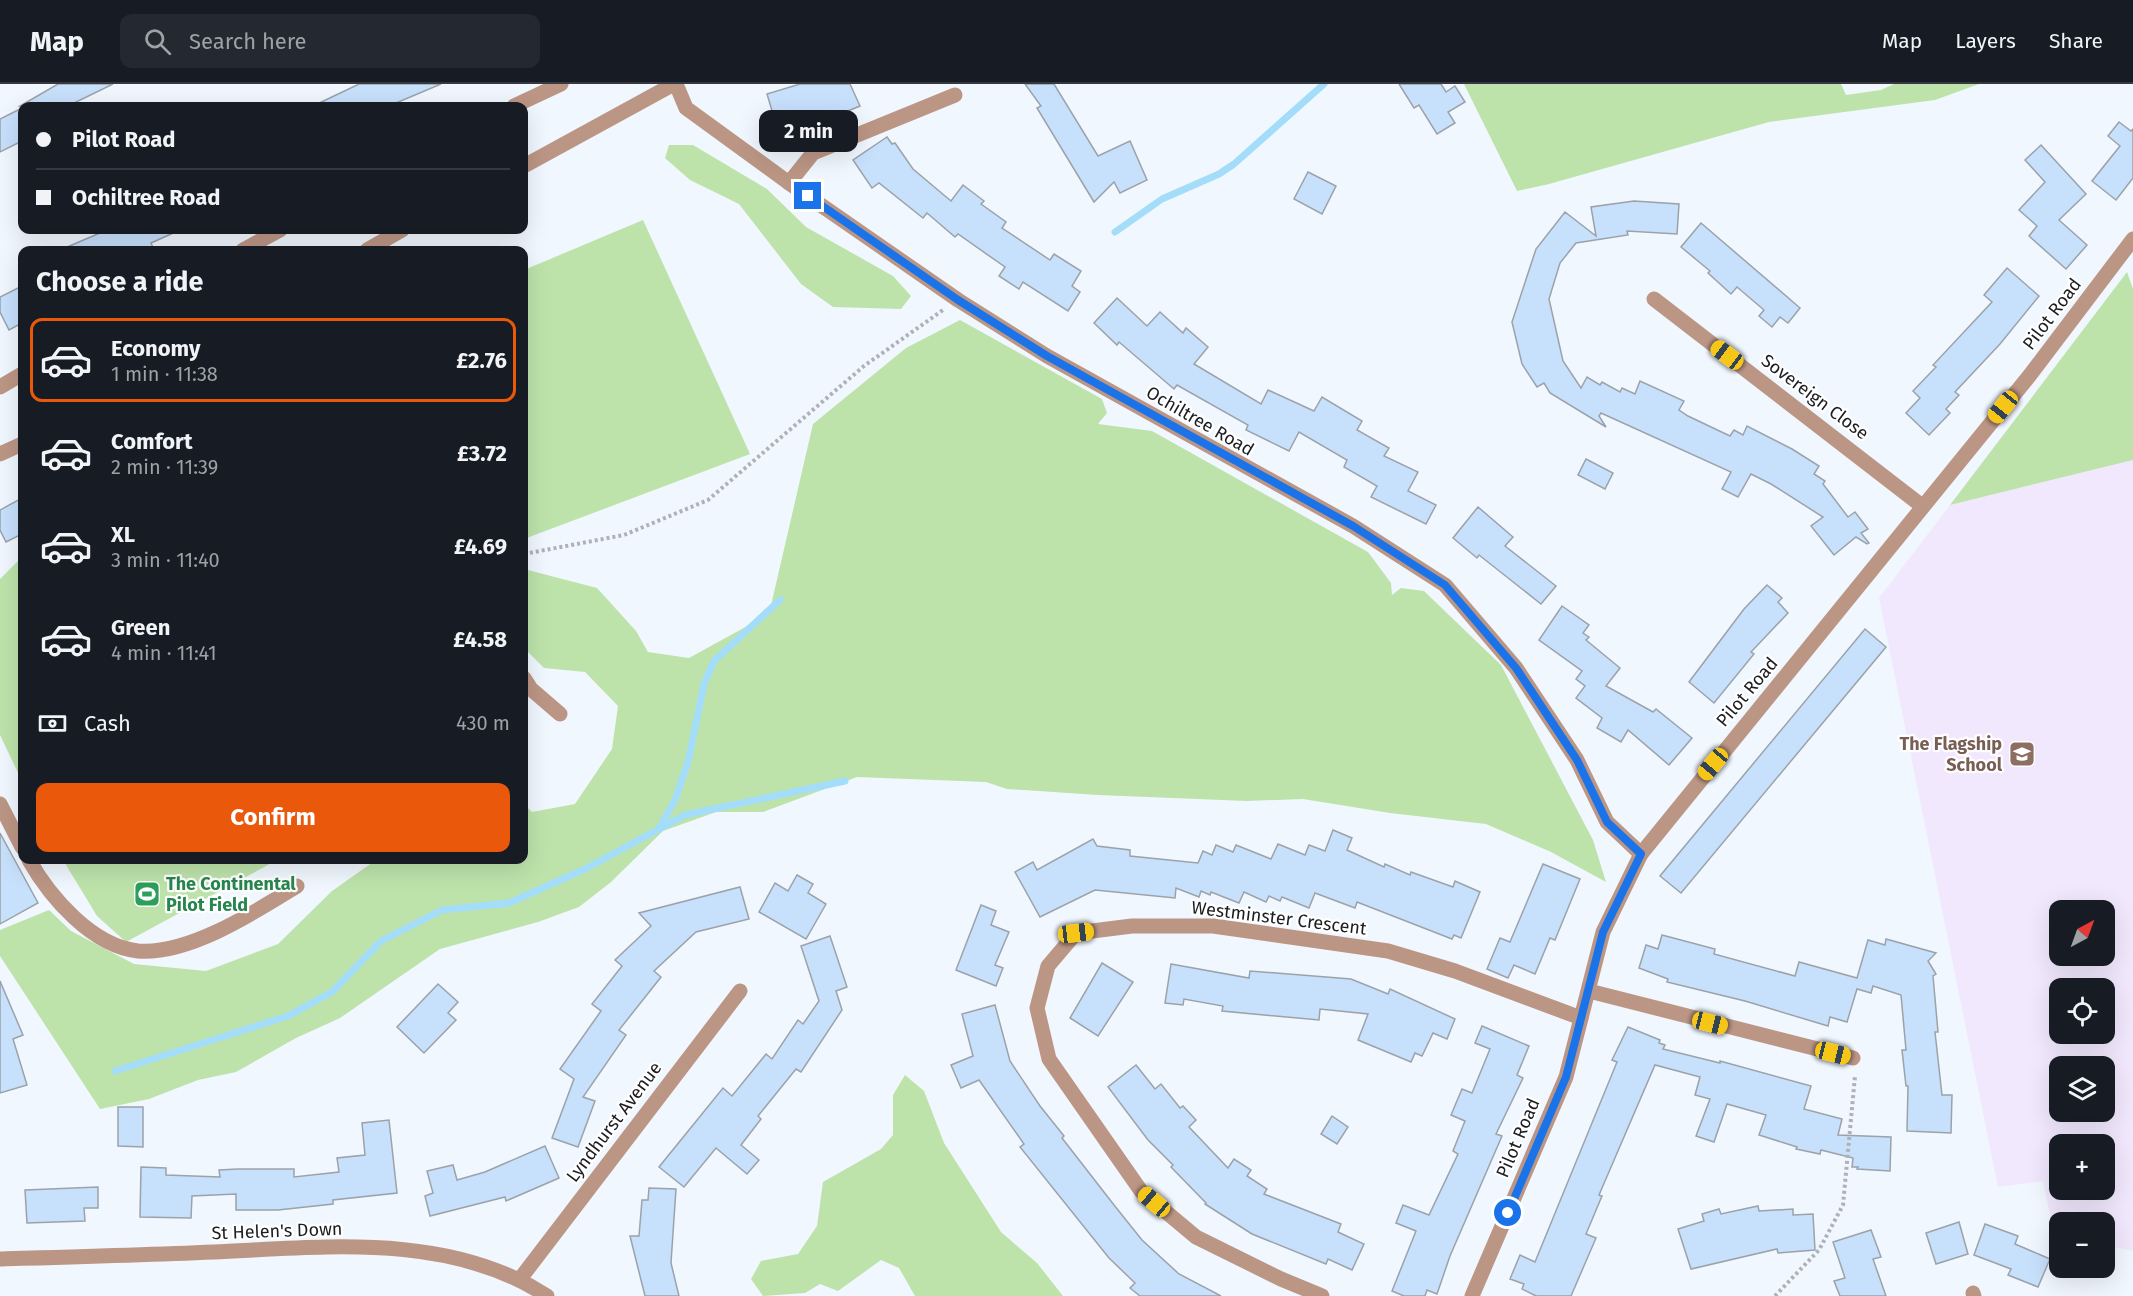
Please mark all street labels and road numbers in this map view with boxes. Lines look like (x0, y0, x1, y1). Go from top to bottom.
street label: Pilot Road (2018, 274, 2086, 354)
street label: Sovereign Close (1757, 350, 1873, 444)
street label: Ochiltree Road (1142, 381, 1258, 461)
street label: Pilot Road (1712, 653, 1782, 731)
street label: Westminster Crescent (1190, 896, 1368, 940)
street label: Lyndhurst Avenue (562, 1057, 666, 1187)
street label: Pilot Road (1491, 1095, 1545, 1181)
street label: St Helen's Down (211, 1218, 343, 1244)

